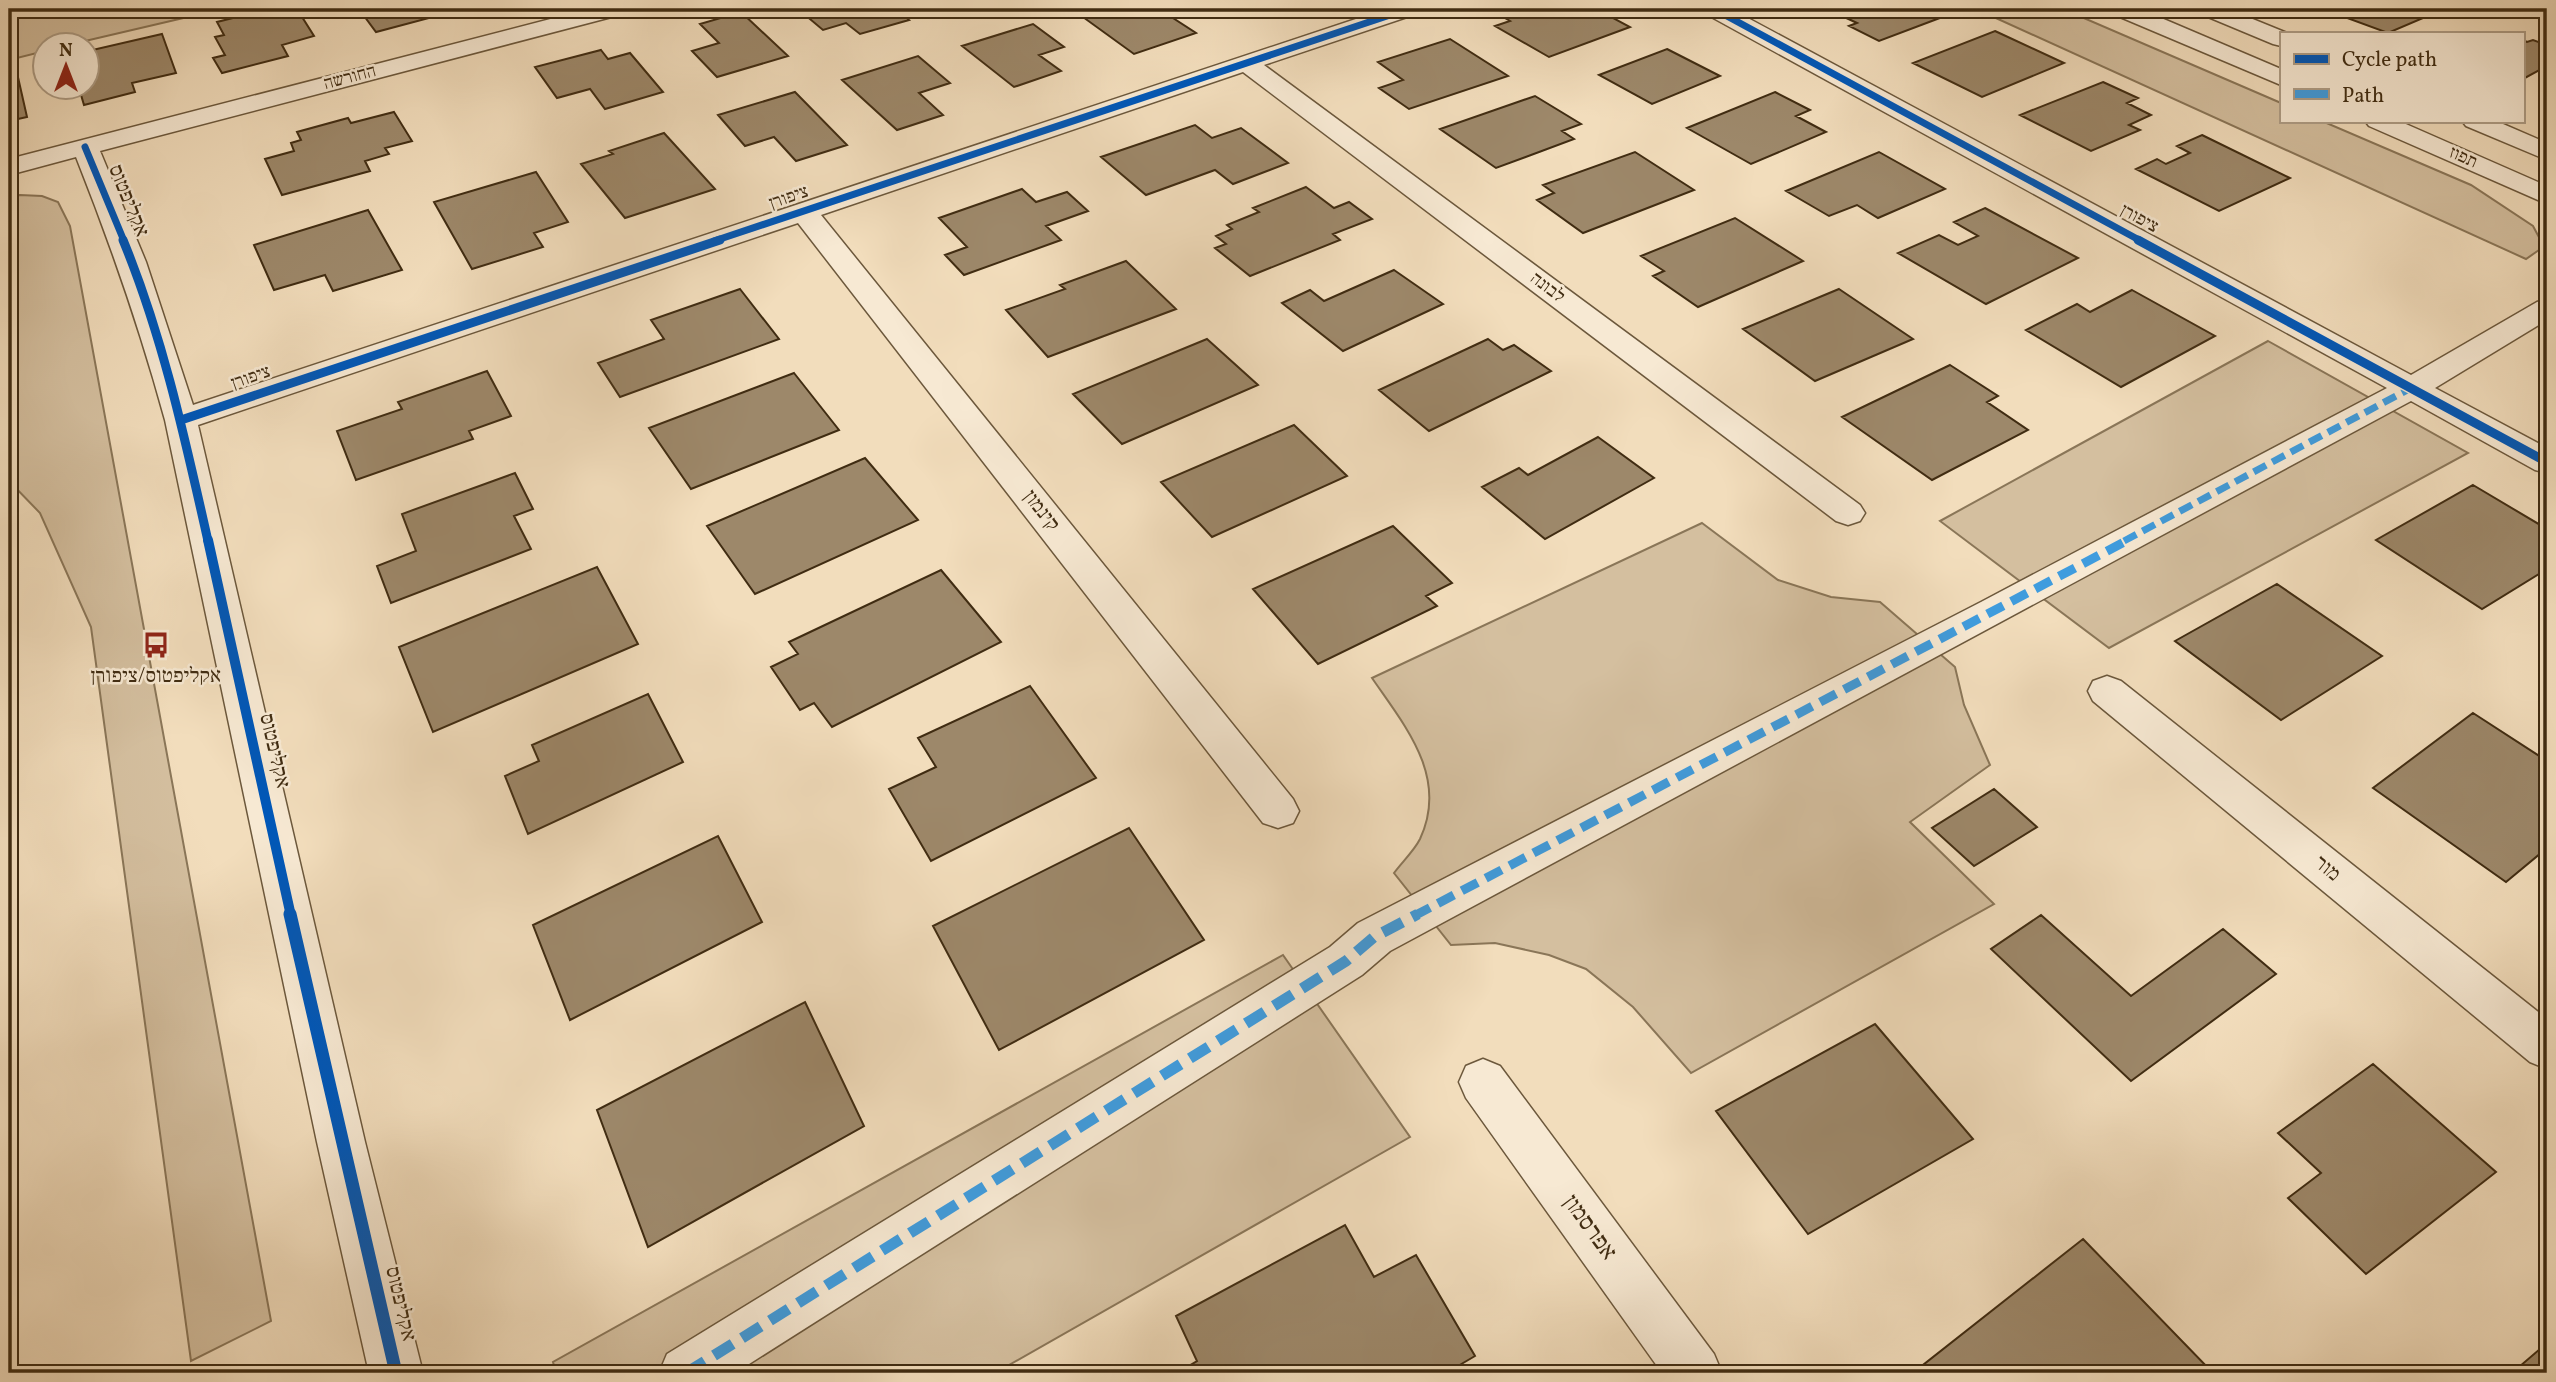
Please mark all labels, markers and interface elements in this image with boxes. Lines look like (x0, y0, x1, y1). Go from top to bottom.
north arrow (32, 32, 102, 102)
legend (2280, 32, 2524, 122)
text: N (59, 38, 73, 64)
text: Cycle path (2342, 46, 2437, 75)
street label: החורשה (321, 59, 379, 97)
text: Path (2342, 82, 2384, 111)
street label: תפוז (2445, 141, 2481, 175)
street label: אקליפטוס (100, 160, 156, 242)
street label: ציפורן (766, 180, 812, 216)
street label: ציפורן (2115, 198, 2163, 240)
street label: לבונה (1524, 267, 1570, 309)
street label: ציפורן (228, 360, 274, 396)
street label: קינמון (1016, 484, 1066, 538)
bus stop icon: אקליפטוס/ציפורן (141, 630, 171, 660)
place label: אקליפטוס/ציפורן (91, 662, 221, 691)
street label: אקליפטוס (251, 711, 297, 791)
street label: מור (2307, 849, 2347, 889)
street label: אפרסמון (1554, 1188, 1624, 1268)
street label: אקליפטוס (377, 1264, 423, 1344)

